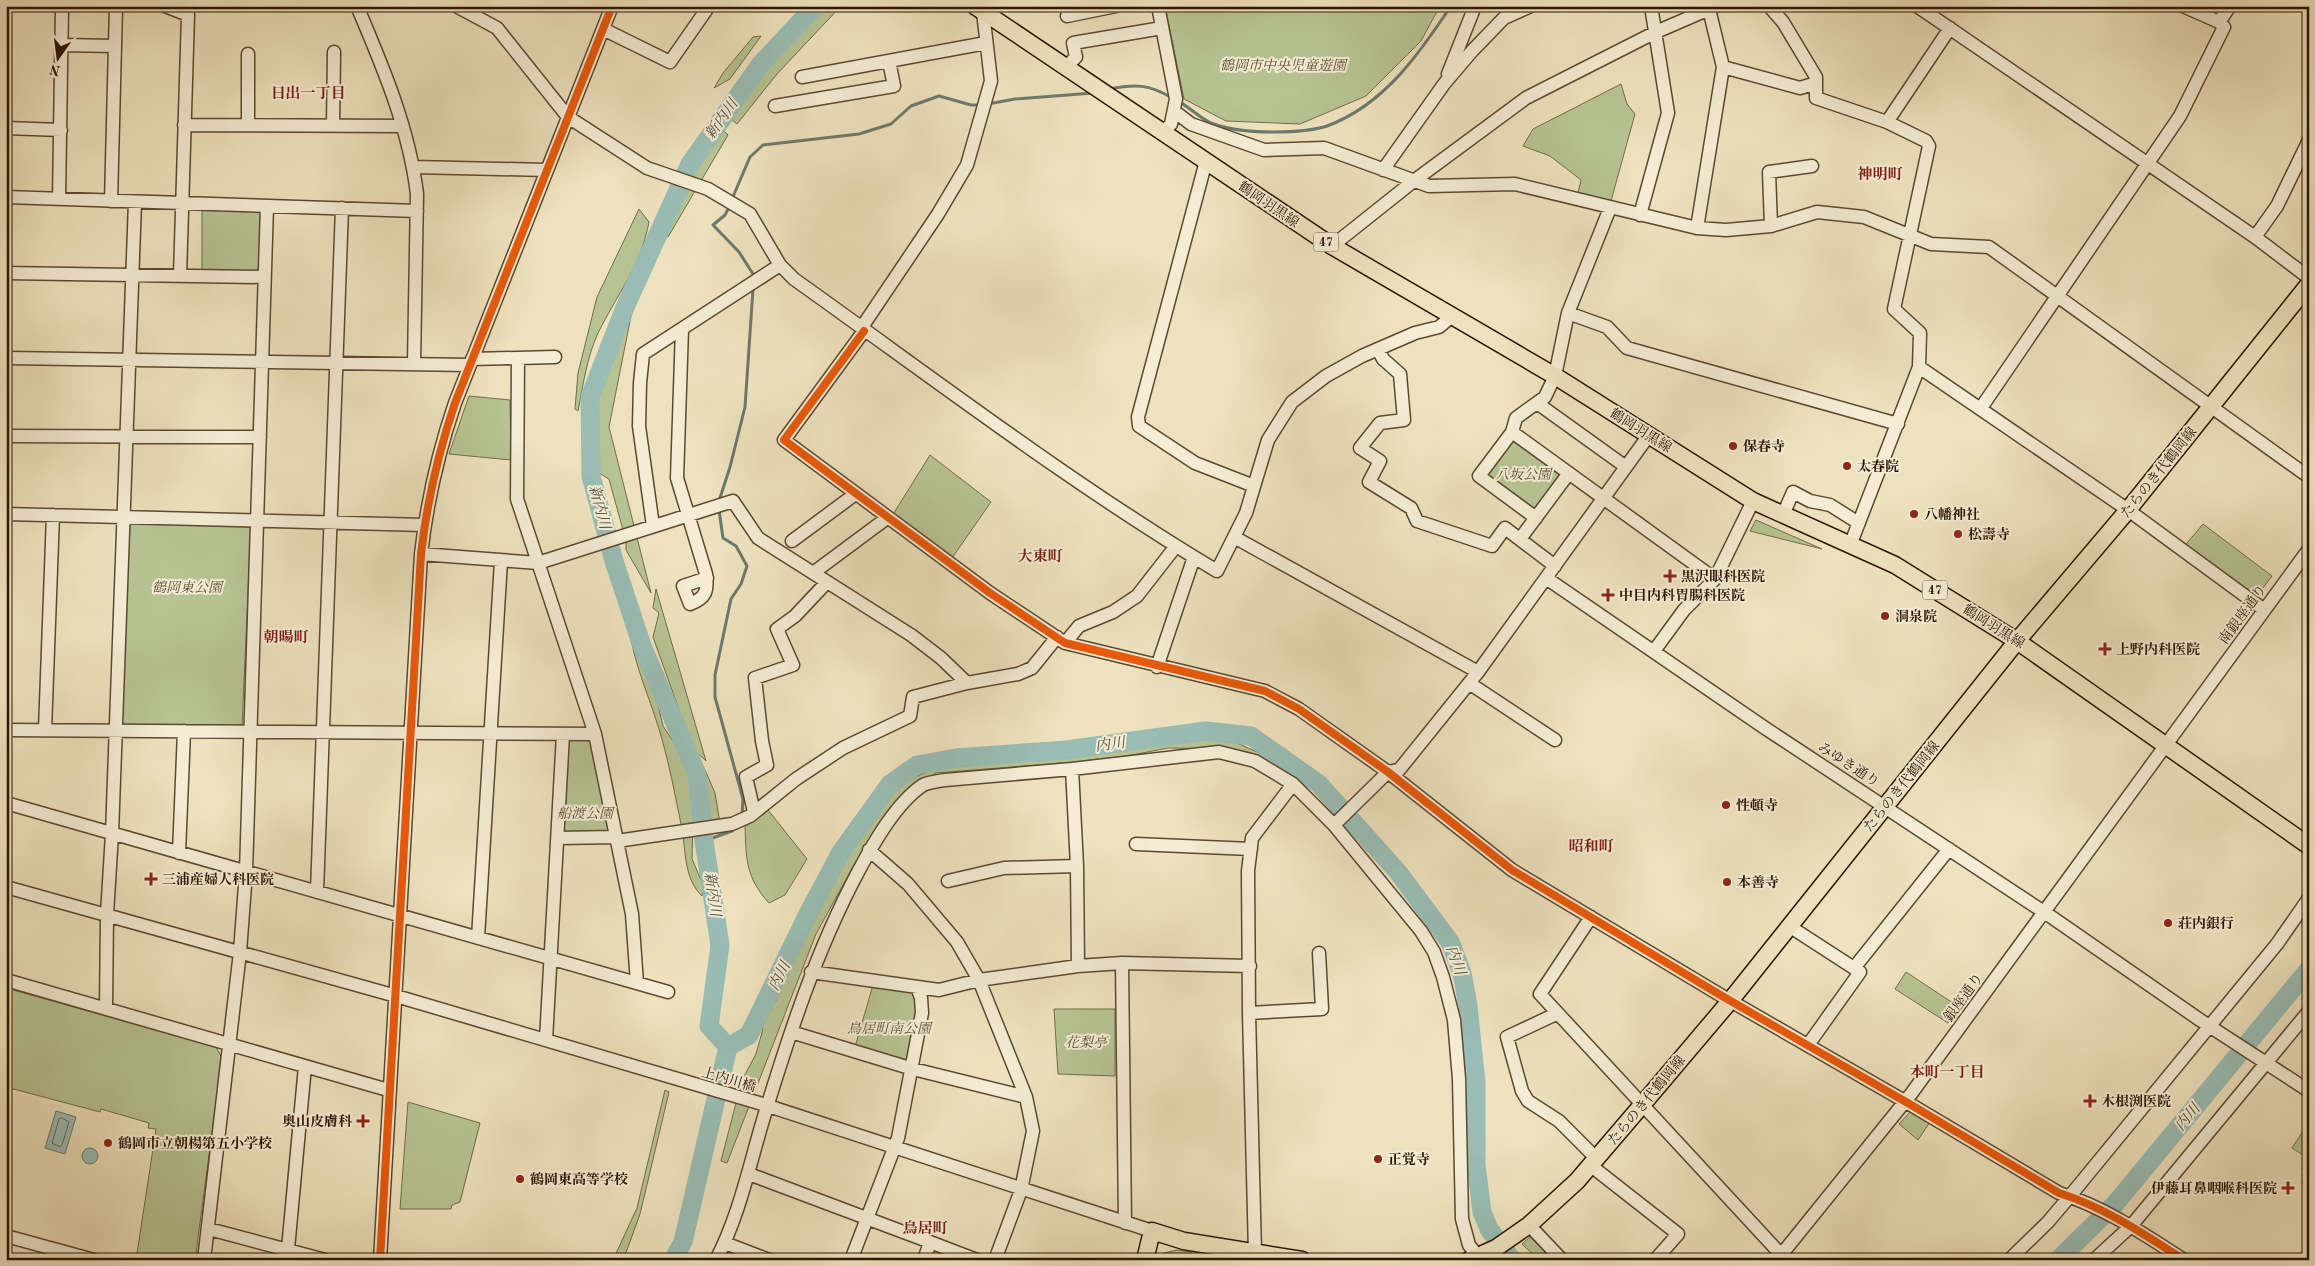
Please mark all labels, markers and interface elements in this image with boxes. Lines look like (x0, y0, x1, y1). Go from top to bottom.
north arrow (32, 32, 82, 82)
park label: 鶴岡市中央児童遊園 (1220, 58, 1348, 73)
text: N (48, 61, 62, 78)
district label: 日出一丁目 (270, 85, 346, 102)
water label: 新内川 (702, 94, 742, 143)
district label: 神明町 (1857, 166, 1903, 183)
street label: 鶴岡羽黒線 (1236, 179, 1302, 230)
road number: 47 (1314, 232, 1338, 252)
street label: 鶴岡羽黒線 (1607, 406, 1674, 455)
street label: たらのき代鶴岡線 (2117, 424, 2199, 521)
place label: 保春寺 (1743, 439, 1785, 454)
marker: 保春寺 (1727, 440, 1739, 452)
place label: 太春院 (1857, 459, 1899, 474)
marker: 太春院 (1841, 460, 1853, 472)
park label: 八坂公園 (1495, 467, 1553, 482)
water label: 新内川 (585, 483, 614, 533)
place label: 八幡神社 (1924, 507, 1980, 522)
marker: 八幡神社 (1908, 508, 1920, 520)
place label: 松壽寺 (1968, 527, 2010, 542)
marker: 松壽寺 (1952, 528, 1964, 540)
district label: 大東町 (1017, 548, 1063, 565)
place label: 黒沢眼科医院 (1681, 568, 1765, 584)
marker: 黒沢眼科医院 (1663, 569, 1677, 583)
park label: 鶴岡東公園 (152, 580, 224, 595)
road number: 47 (1922, 580, 1948, 600)
street label: 南銀座通り (2216, 582, 2269, 647)
marker: 中目内科胃腸科医院 (1601, 588, 1615, 602)
place label: 中目内科胃腸科医院 (1619, 588, 1745, 603)
street label: 鶴岡羽黒線 (1960, 602, 2027, 651)
place label: 洞泉院 (1895, 609, 1937, 624)
marker: 洞泉院 (1879, 610, 1891, 622)
district label: 朝暘町 (263, 629, 309, 646)
marker: 上野内科医院 (2098, 642, 2112, 656)
place label: 上野内科医院 (2116, 642, 2200, 657)
water label: 内川 (1094, 734, 1128, 755)
street label: たらのき代鶴岡線 (1860, 738, 1942, 835)
street label: みゆき通り (1815, 739, 1882, 790)
place label: 性頓寺 (1736, 798, 1778, 813)
marker: 性頓寺 (1720, 799, 1732, 811)
park label: 船渡公園 (557, 806, 615, 821)
district label: 昭和町 (1568, 838, 1614, 855)
place label: 三浦産婦人科医院 (162, 871, 274, 887)
water label: 新内川 (701, 871, 724, 920)
marker: 三浦産婦人科医院 (144, 872, 158, 886)
place label: 本善寺 (1737, 875, 1779, 890)
marker: 本善寺 (1721, 876, 1733, 888)
place label: 荘内銀行 (2178, 916, 2234, 931)
marker: 荘内銀行 (2162, 917, 2174, 929)
water label: 内川 (1442, 943, 1469, 979)
water label: 内川 (765, 957, 795, 993)
street label: 銀座通り (1941, 970, 1986, 1024)
park label: 鳥居町南公園 (847, 1021, 933, 1036)
park label: 花梨亭 (1065, 1035, 1109, 1050)
street label: たらのき代鶴岡線 (1605, 1053, 1688, 1148)
district label: 本町一丁目 (1909, 1064, 1985, 1081)
street label: 上内川橋 (700, 1065, 758, 1094)
marker: 木根渕医院 (2083, 1094, 2097, 1108)
place label: 木根渕医院 (2101, 1094, 2171, 1109)
water label: 内川 (2171, 1099, 2205, 1134)
place label: 奥山皮膚科 (282, 1114, 353, 1129)
marker: 奥山皮膚科 (356, 1114, 370, 1128)
place label: 鶴岡市立朝楊第五小学校 (118, 1136, 272, 1151)
marker: 鶴岡市立朝楊第五小学校 (102, 1137, 114, 1149)
place label: 正覚寺 (1388, 1152, 1430, 1167)
marker: 正覚寺 (1372, 1153, 1384, 1165)
place label: 鶴岡東高等学校 (530, 1172, 628, 1187)
marker: 鶴岡東高等学校 (514, 1173, 526, 1185)
place label: 伊藤耳鼻咽喉科医院 (2151, 1181, 2277, 1196)
marker: 伊藤耳鼻咽喉科医院 (2281, 1181, 2295, 1195)
district label: 鳥居町 (902, 1220, 948, 1237)

